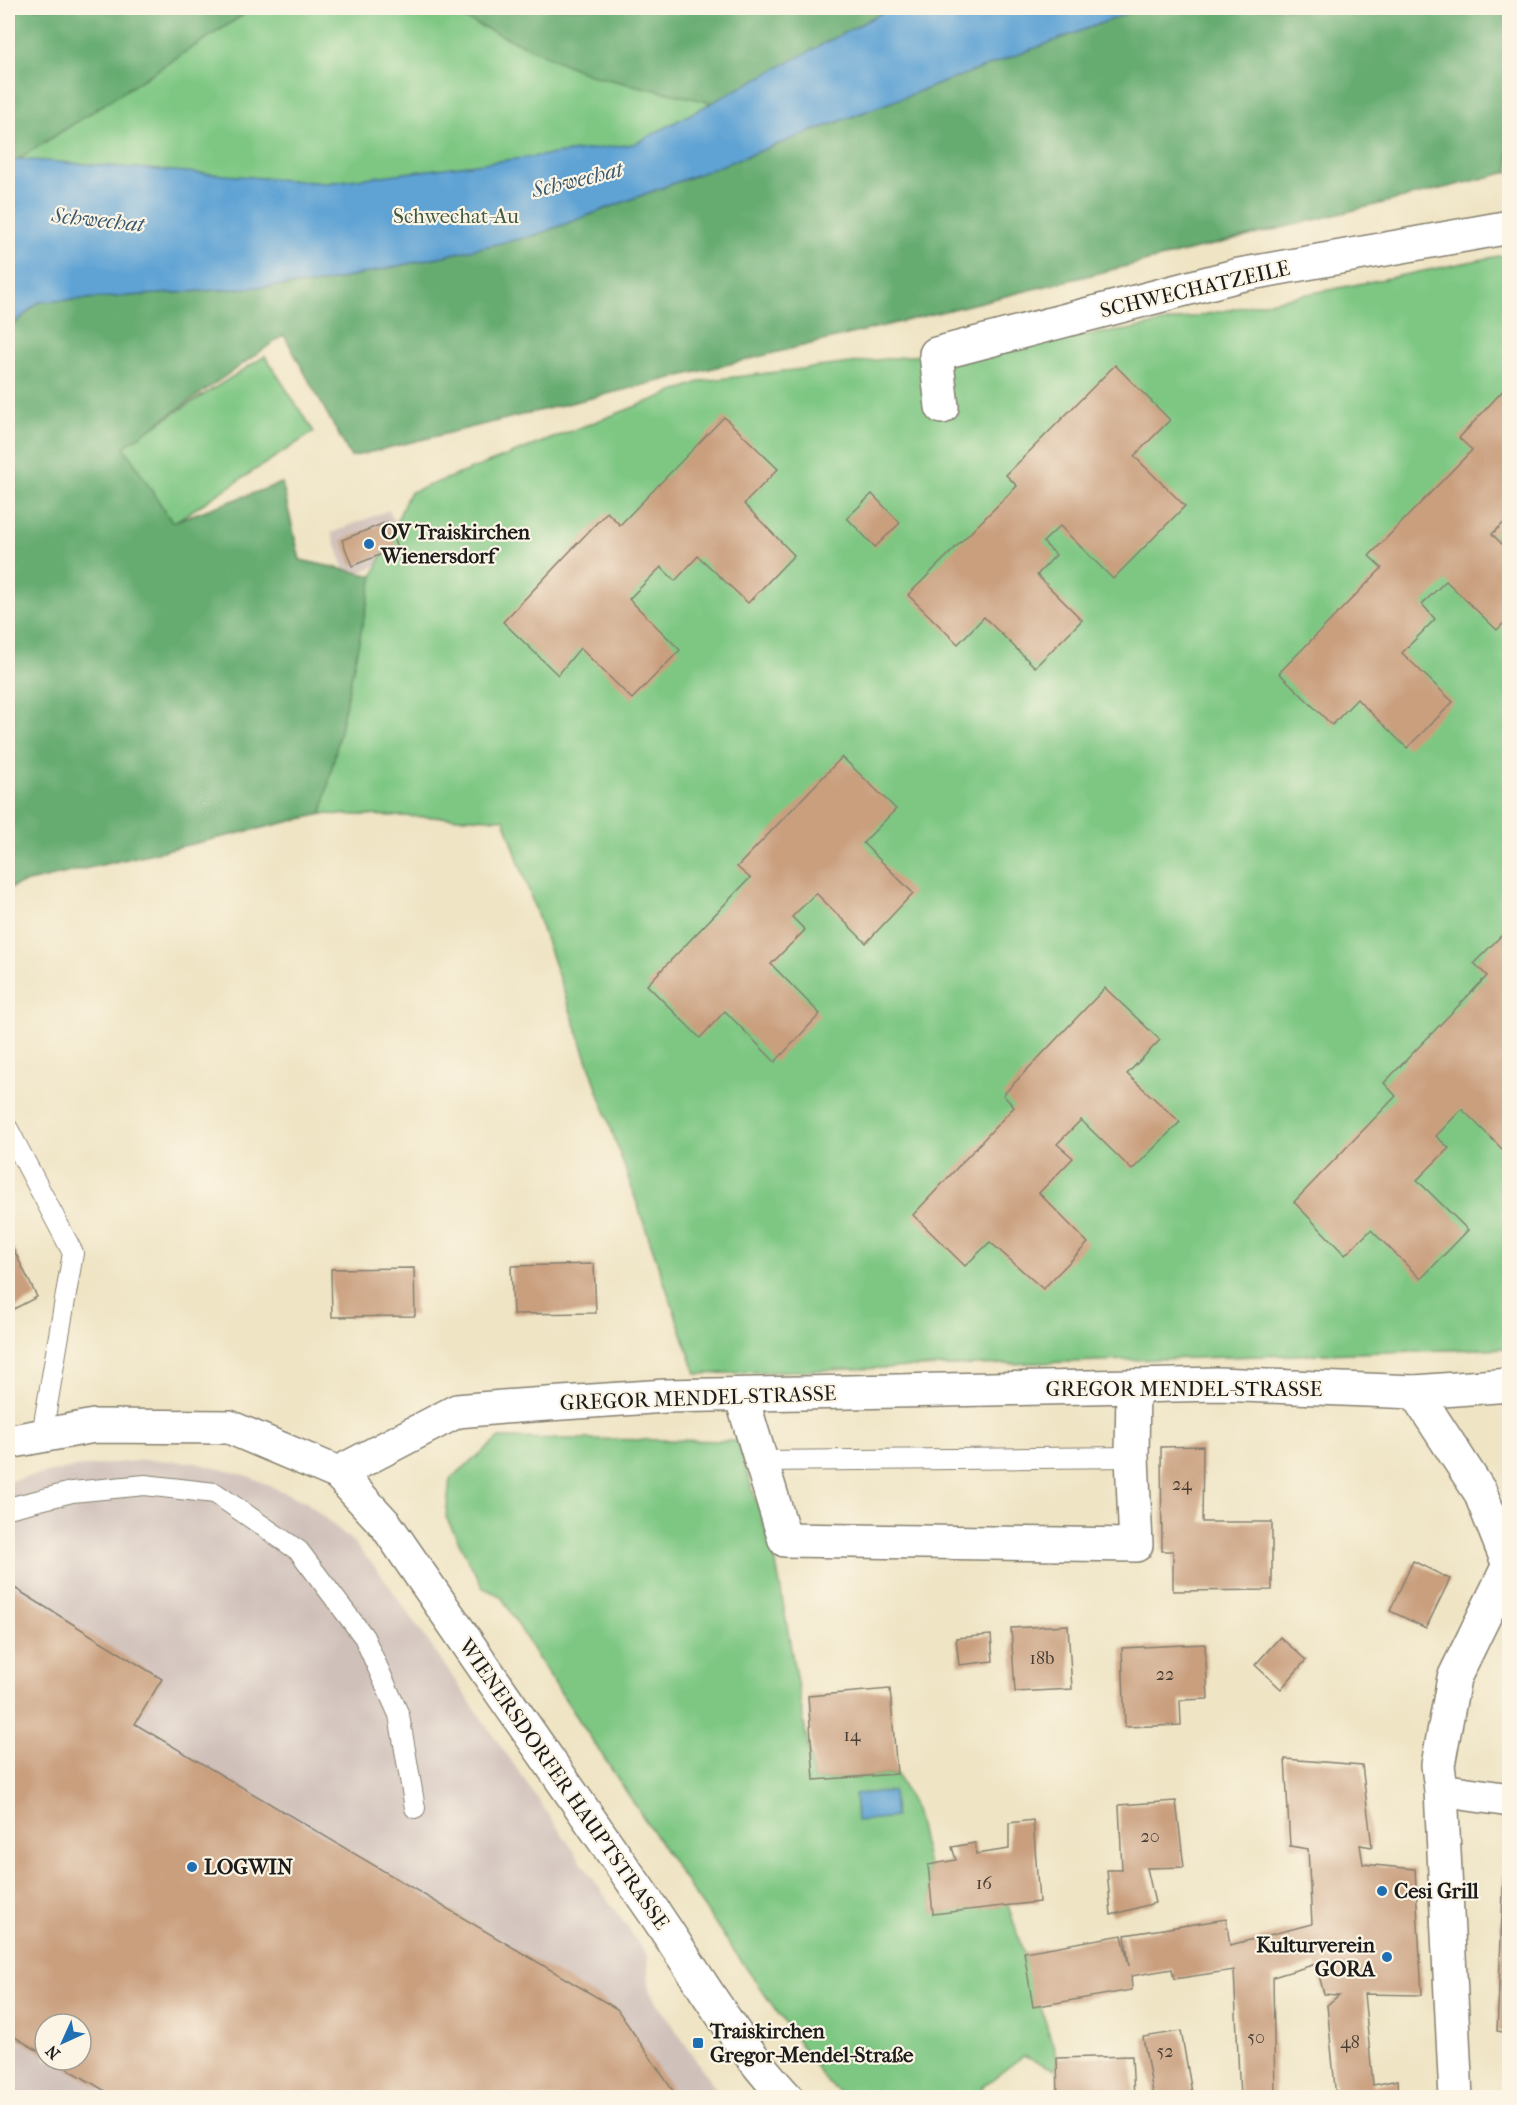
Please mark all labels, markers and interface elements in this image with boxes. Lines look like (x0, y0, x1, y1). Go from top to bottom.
water label: Schwechat (528, 156, 627, 204)
water label: Schwechat (49, 202, 147, 238)
park label: Schwechat-Au (393, 204, 519, 228)
street label: SCHWECHATZEILE (1098, 255, 1292, 323)
place label: OV Traiskirchen Wienersdorf (380, 520, 531, 568)
marker: OV Traiskirchen Wienersdorf (362, 537, 376, 551)
street label: GREGOR MENDEL-STRASSE (1046, 1377, 1323, 1401)
street label: GREGOR MENDEL-STRASSE (559, 1381, 837, 1415)
house number: 24 (1172, 1474, 1192, 1495)
street label: WIENERSDORFER HAUPTSTRASSE (453, 1633, 674, 1934)
house number: 18b (1030, 1648, 1054, 1669)
house number: 22 (1156, 1664, 1174, 1685)
house number: 14 (843, 1725, 861, 1746)
house number: 20 (1140, 1826, 1160, 1847)
place label: LOGWIN (204, 1855, 293, 1879)
marker: LOGWIN (185, 1860, 199, 1874)
house number: 16 (976, 1873, 992, 1894)
place label: Cesi Grill (1394, 1879, 1479, 1903)
marker: Cesi Grill (1375, 1884, 1389, 1898)
place label: Kulturverein GORA (1256, 1933, 1376, 1981)
marker: Kulturverein GORA (1380, 1950, 1394, 1964)
north arrow (33, 2012, 93, 2072)
place label: Traiskirchen Gregor-Mendel-Straße (709, 2019, 914, 2067)
house number: 50 (1247, 2027, 1265, 2048)
house number: 48 (1340, 2032, 1360, 2053)
marker: Traiskirchen Gregor-Mendel-Straße (691, 2036, 705, 2050)
text: N (41, 2041, 64, 2063)
house number: 52 (1156, 2041, 1174, 2062)

